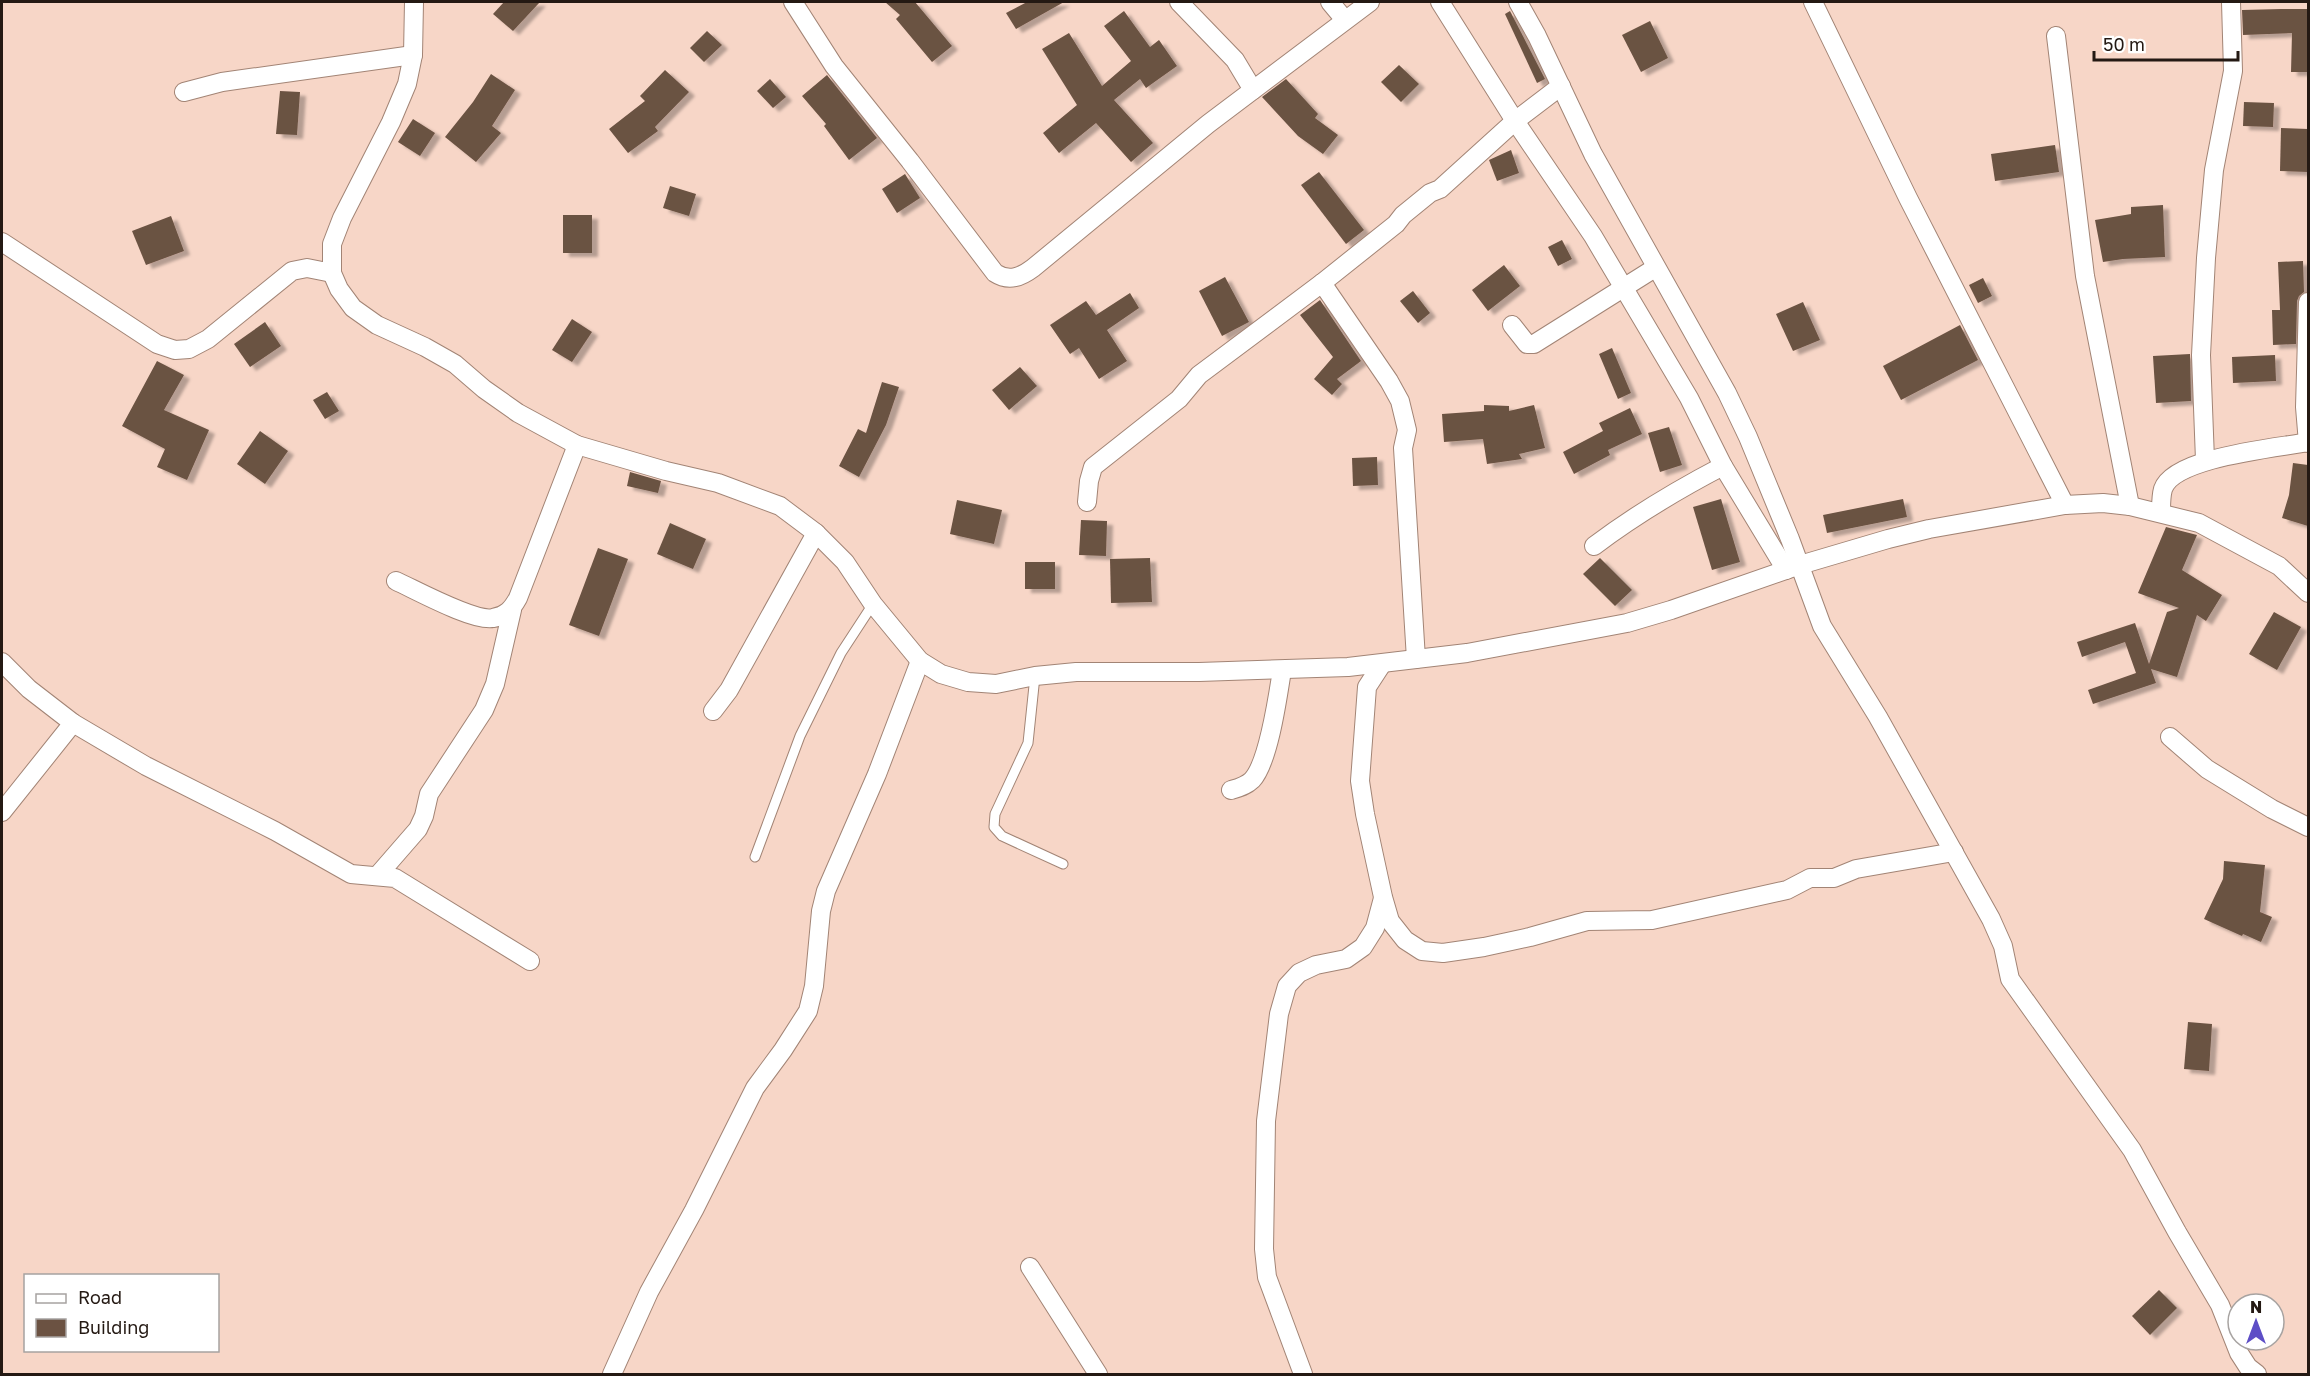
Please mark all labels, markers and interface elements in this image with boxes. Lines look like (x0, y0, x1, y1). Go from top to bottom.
scale bar (2094, 24, 2238, 62)
text: 50 m (2103, 33, 2145, 55)
legend (24, 1274, 219, 1352)
text: Road (78, 1286, 122, 1308)
north arrow (2226, 1292, 2286, 1352)
text: N (2250, 1297, 2262, 1317)
text: Building (78, 1316, 149, 1338)

